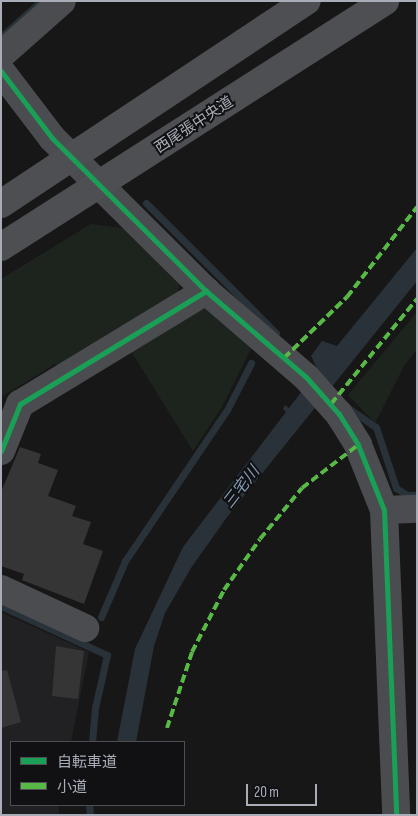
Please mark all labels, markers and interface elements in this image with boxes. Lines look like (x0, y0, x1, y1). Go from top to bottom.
street label: 西尾張中央道 (151, 93, 237, 157)
water label: 三宅川 (220, 463, 264, 513)
legend (10, 741, 185, 806)
text: 自転車道 (57, 753, 117, 772)
scale bar (248, 774, 319, 806)
text: 小道 (57, 778, 87, 797)
text: 20 m (254, 783, 279, 802)

